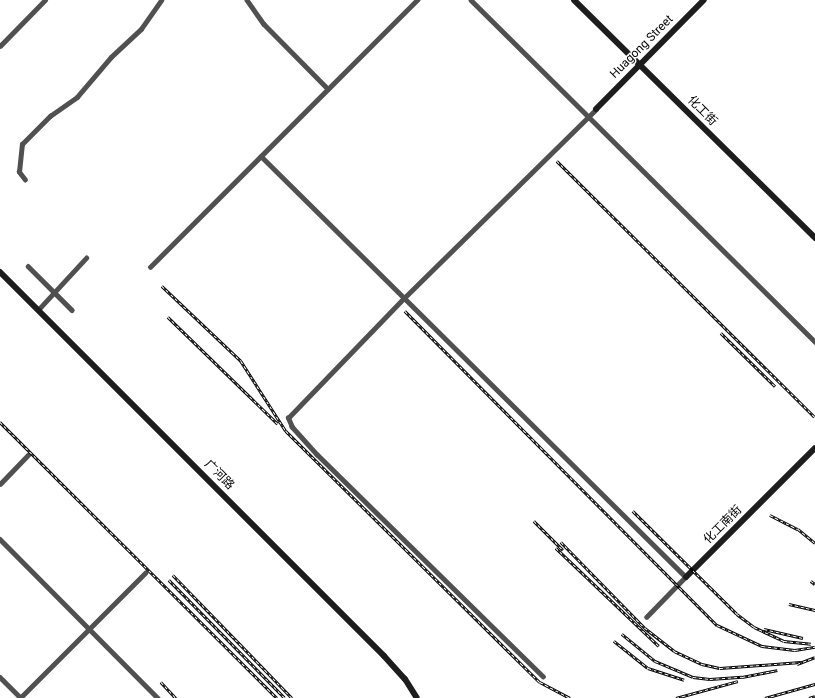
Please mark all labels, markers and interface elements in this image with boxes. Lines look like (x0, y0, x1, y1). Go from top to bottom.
street label: Huagong Street (607, 12, 677, 82)
street label: 化工街 (684, 93, 720, 129)
street label: 广河路 (201, 457, 237, 493)
street label: 化工南街 (701, 503, 745, 547)

